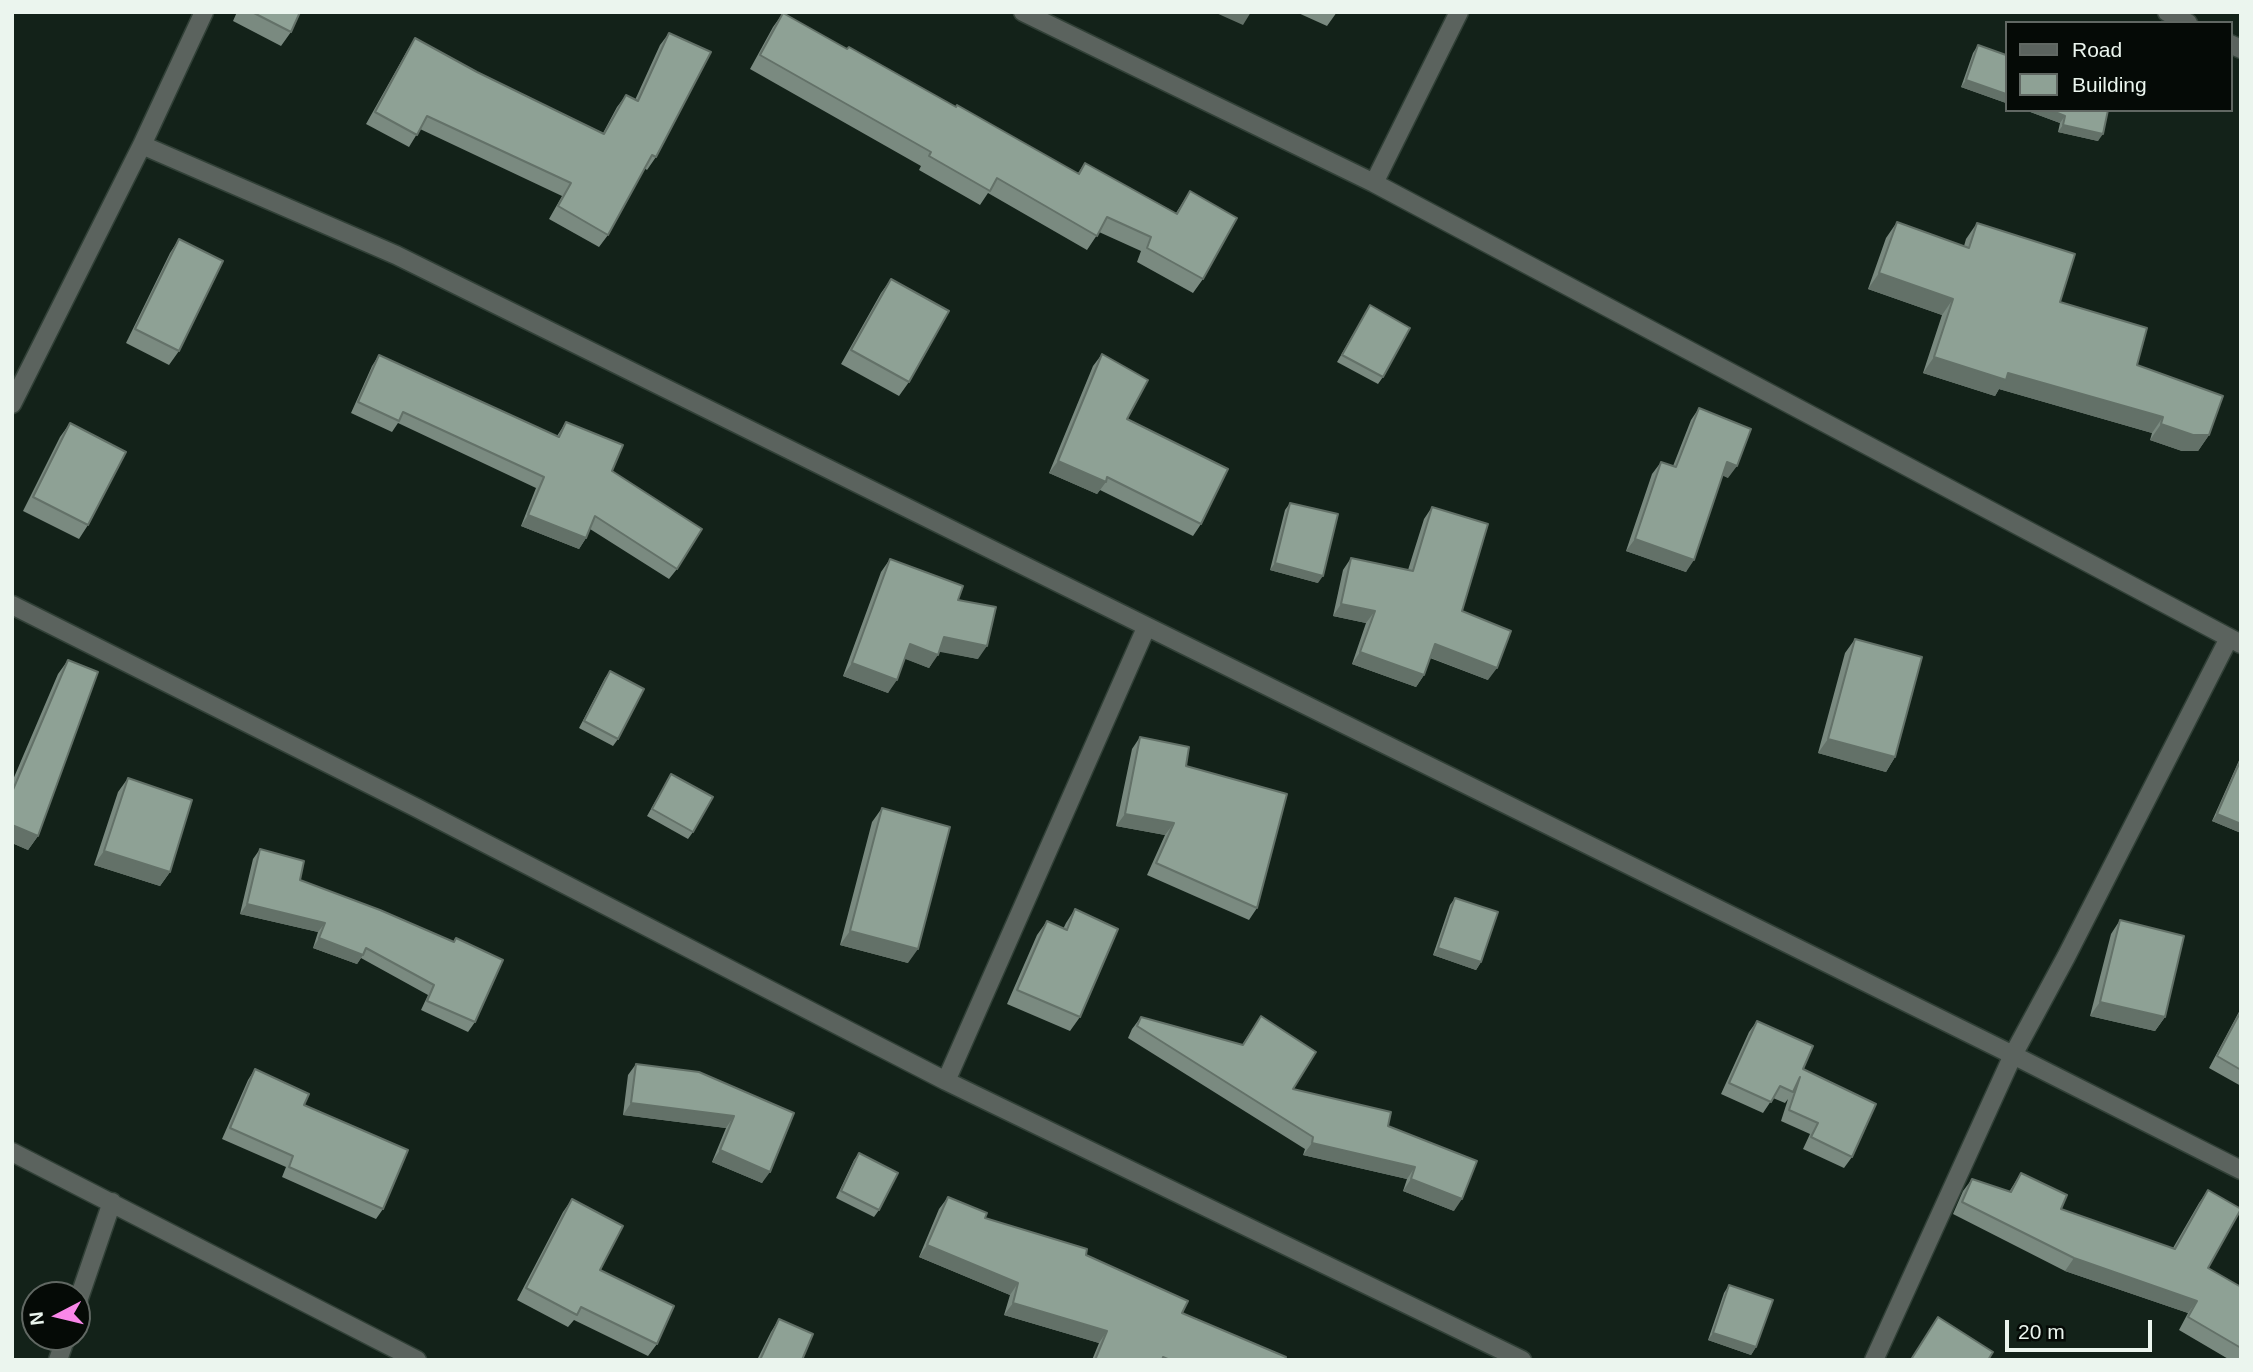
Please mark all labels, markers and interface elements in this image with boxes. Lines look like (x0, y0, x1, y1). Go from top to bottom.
legend (2004, 21, 2232, 112)
text: Road (2072, 38, 2122, 61)
text: Building (2072, 73, 2147, 96)
north arrow (21, 1281, 91, 1351)
scale bar (2008, 1306, 2155, 1350)
text: N (25, 1310, 48, 1326)
text: 20 m (2018, 1320, 2065, 1343)

